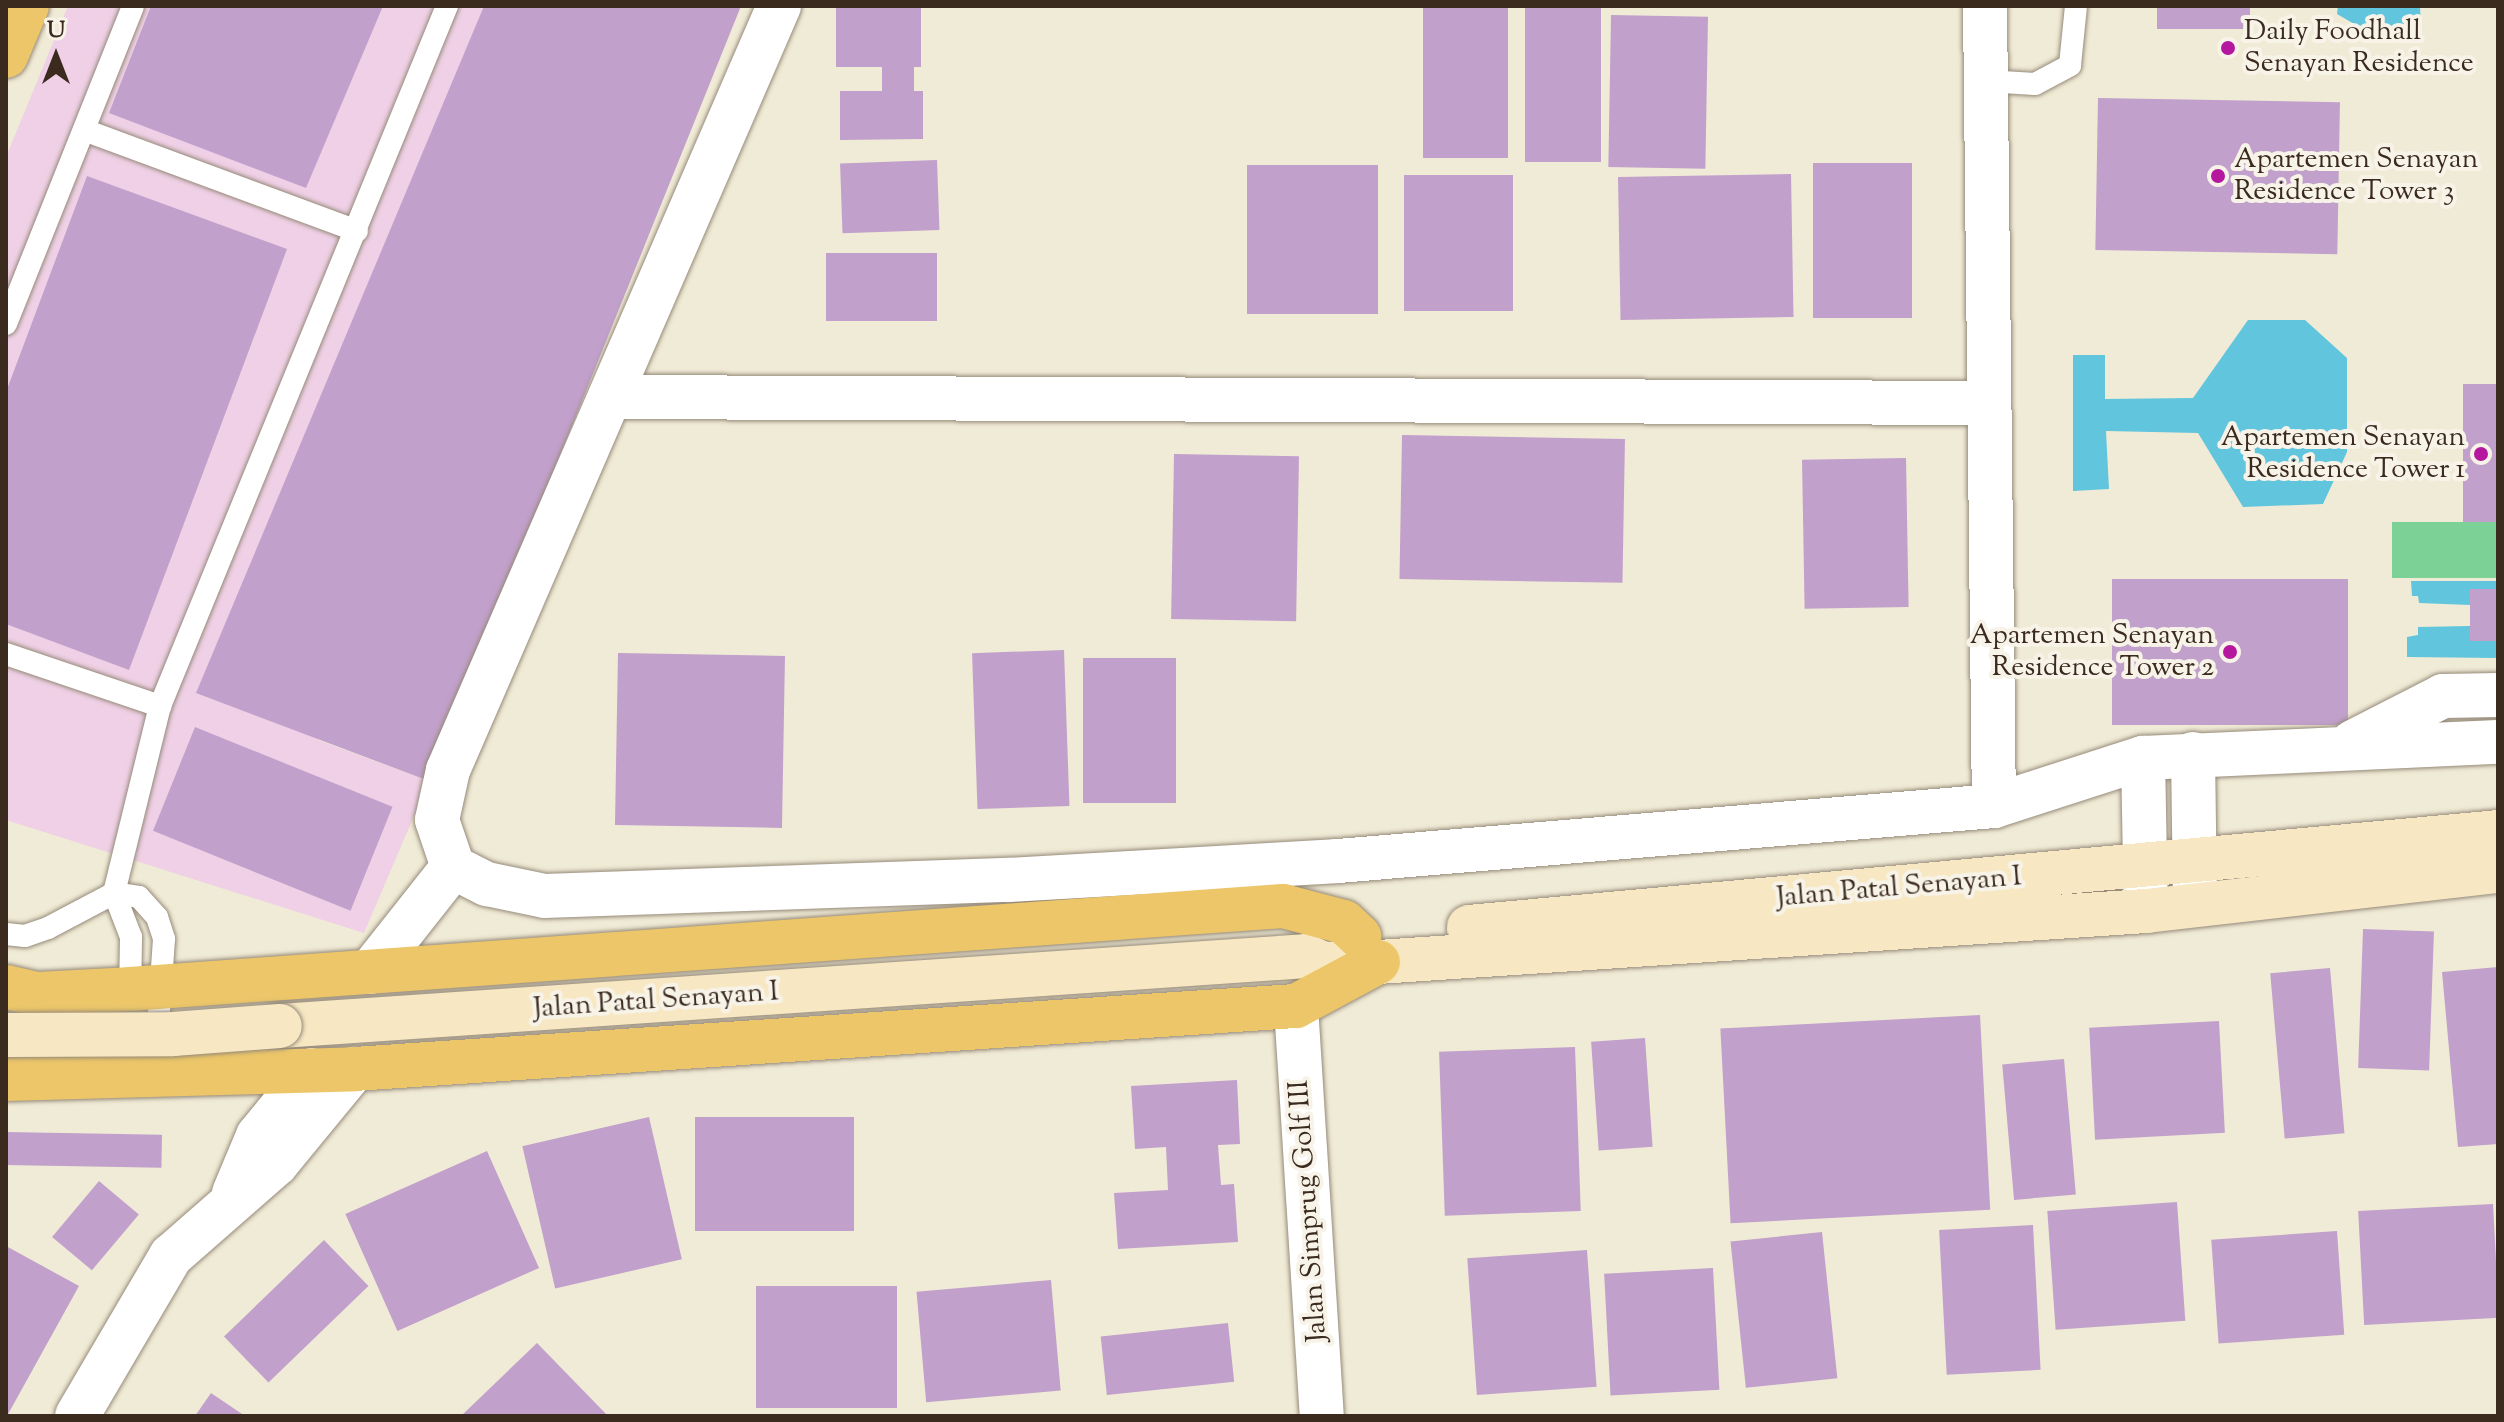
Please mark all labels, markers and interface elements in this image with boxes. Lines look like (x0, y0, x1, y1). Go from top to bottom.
place label: Daily Foodhall Senayan Residence (2244, 15, 2474, 81)
north arrow (16, 16, 96, 96)
text: U (47, 16, 65, 48)
marker: Daily Foodhall Senayan Residence (2219, 39, 2237, 57)
place label: Apartemen Senayan Residence Tower 3 (2234, 143, 2478, 209)
marker: Apartemen Senayan Residence Tower 3 (2209, 167, 2227, 185)
place label: Apartemen Senayan Residence Tower 1 (2221, 421, 2465, 487)
marker: Apartemen Senayan Residence Tower 1 (2472, 445, 2490, 463)
place label: Apartemen Senayan Residence Tower 2 (1970, 619, 2214, 685)
marker: Apartemen Senayan Residence Tower 2 (2221, 643, 2239, 661)
street label: Jalan Patal Senayan I (1775, 861, 2023, 915)
street label: Jalan Patal Senayan I (532, 976, 780, 1026)
street label: Jalan Simprug Golf III (1283, 1079, 1335, 1343)

